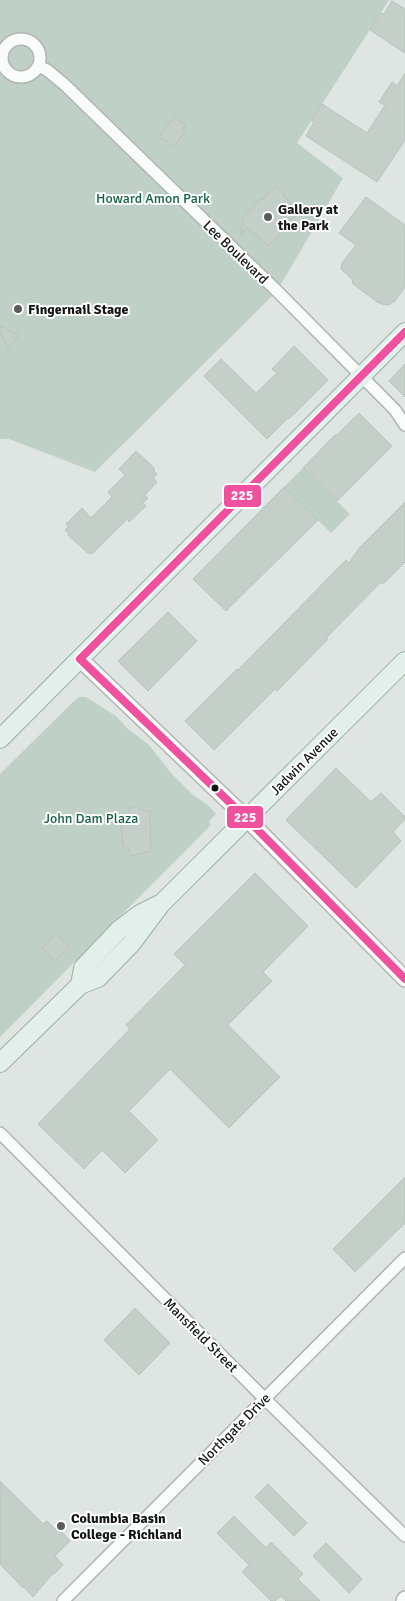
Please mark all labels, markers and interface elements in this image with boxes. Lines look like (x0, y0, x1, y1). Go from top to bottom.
park label: Howard Amon Park (96, 190, 210, 207)
place label: Gallery at the Park (277, 201, 339, 234)
marker: Gallery at the Park (262, 211, 274, 223)
street label: Lee Boulevard (199, 217, 272, 288)
place label: Fingernail Stage (28, 301, 129, 318)
marker: Fingernail Stage (12, 303, 24, 315)
line badge: 225 (223, 484, 262, 508)
text: 225 (231, 487, 253, 504)
street label: Jadwin Avenue (267, 724, 342, 799)
unlabelled marker (210, 783, 220, 793)
line badge: 225 (226, 805, 264, 829)
text: 225 (234, 809, 256, 826)
park label: John Dam Plaza (44, 810, 138, 827)
street label: Mansfield Street (160, 1295, 241, 1376)
street label: Northgate Drive (195, 1390, 274, 1469)
place label: Columbia Basin College - Richland (71, 1510, 182, 1543)
marker: Columbia Basin College - Richland (55, 1520, 67, 1532)

